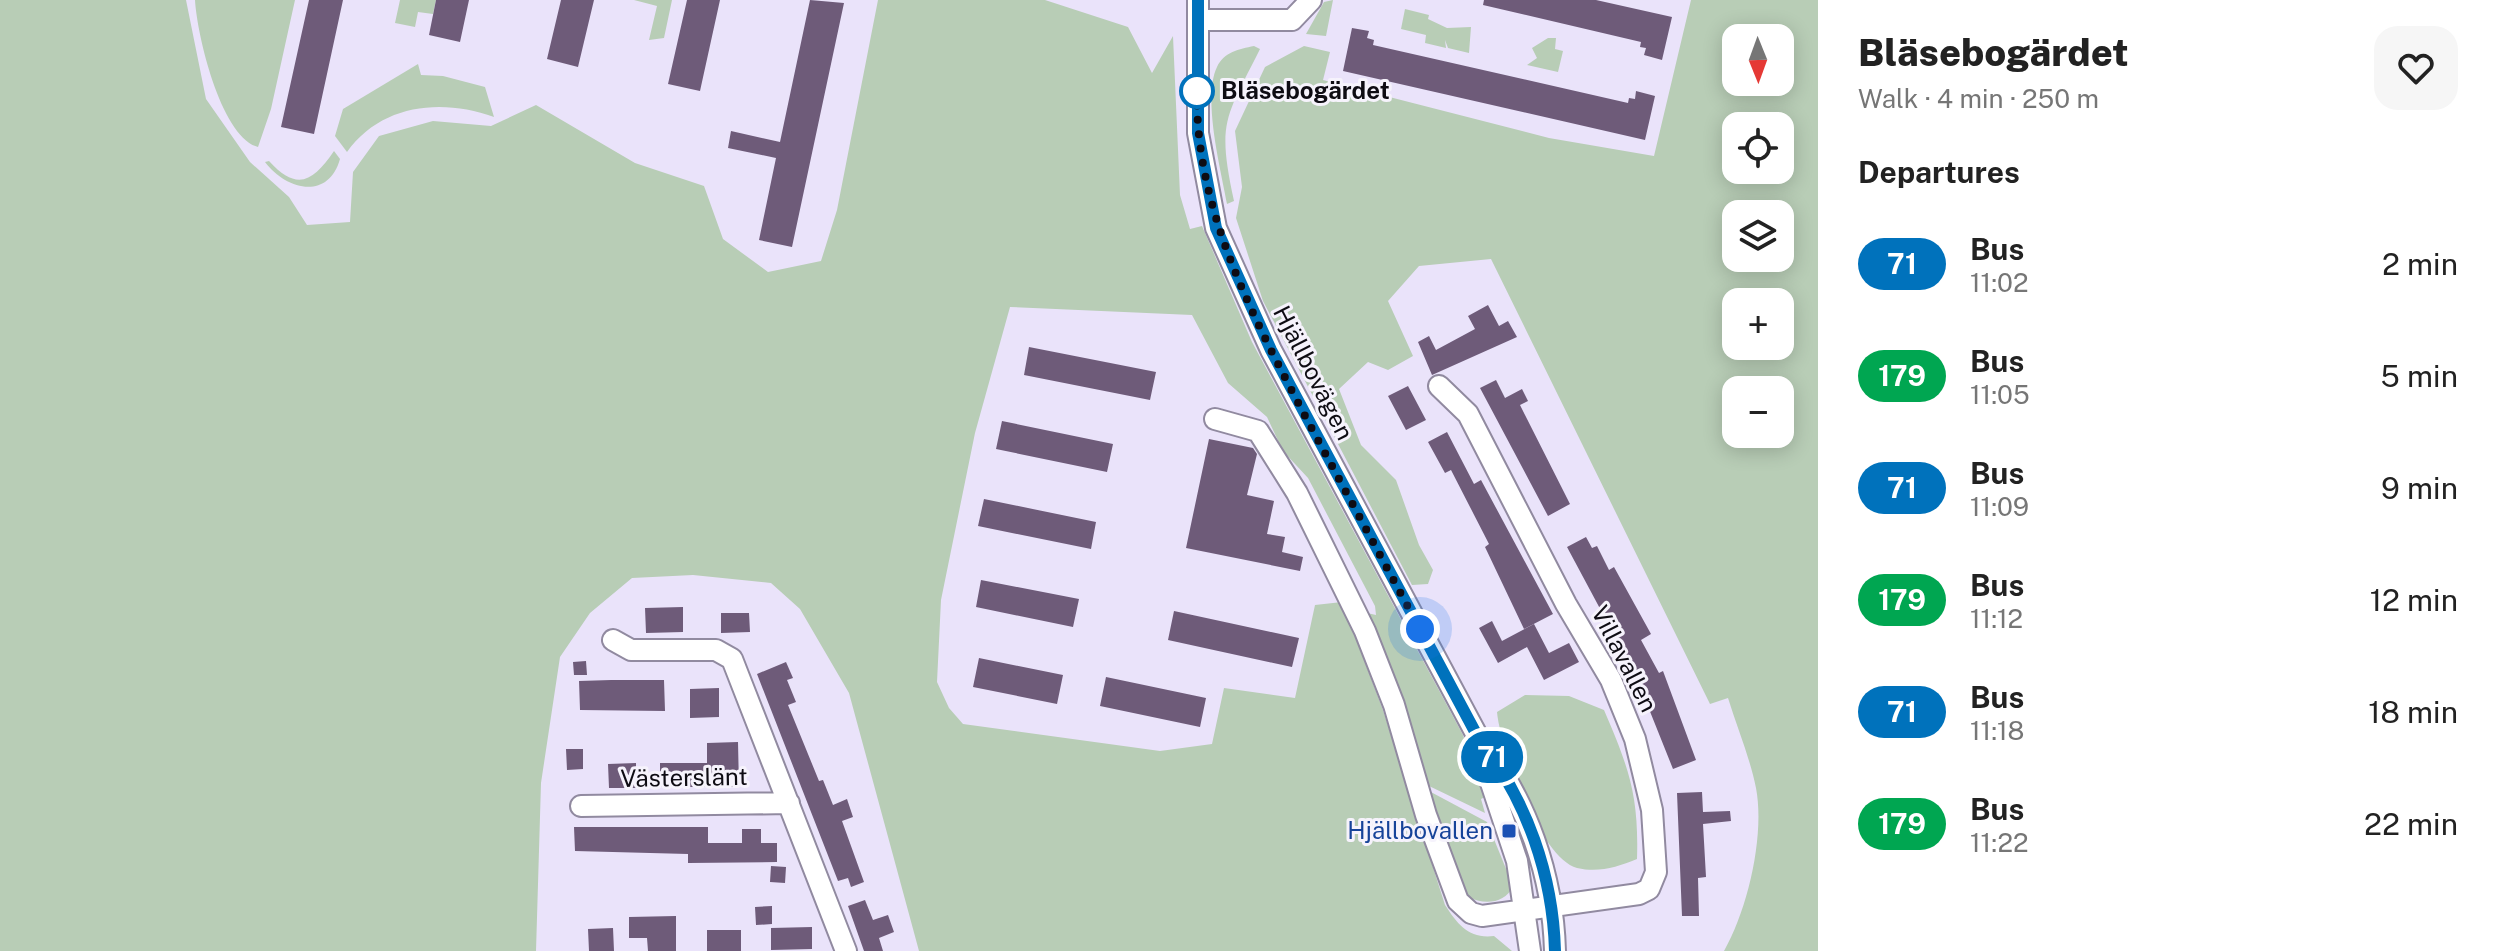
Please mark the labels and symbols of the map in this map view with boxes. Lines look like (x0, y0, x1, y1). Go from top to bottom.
north arrow (1722, 24, 1794, 96)
marker: Bläsebogärdet (1180, 74, 1214, 108)
place label: Bläsebogärdet (1221, 76, 1390, 104)
street label: Hjällbovägen (1268, 301, 1360, 444)
street label: Villavallen (1586, 601, 1664, 716)
your location (1400, 609, 1440, 649)
line badge: 71 (1456, 731, 1528, 783)
street label: Västerslänt (620, 762, 748, 792)
place label: Hjällbovallen (1347, 816, 1493, 844)
marker: Hjällbovallen (1500, 822, 1518, 840)

